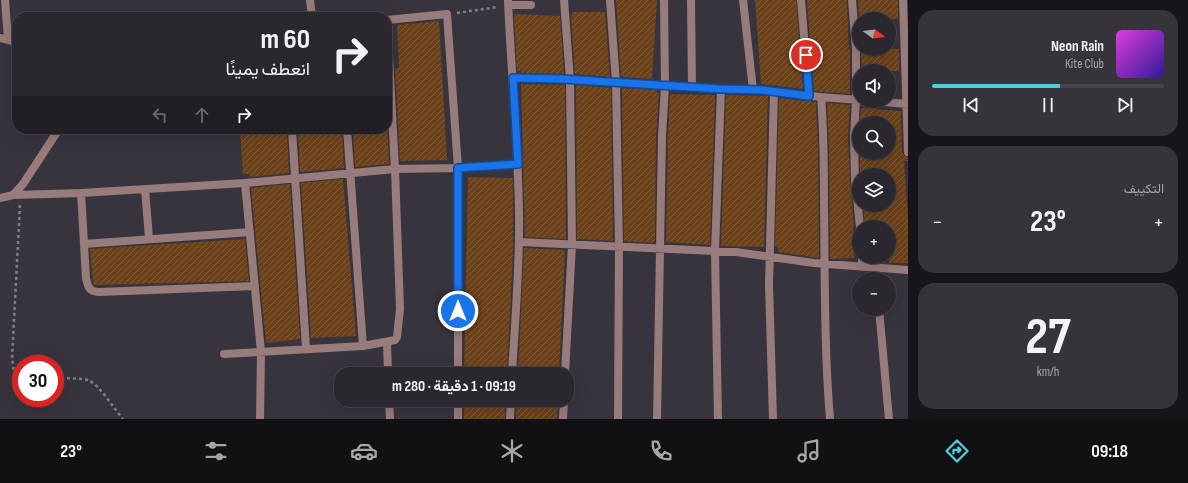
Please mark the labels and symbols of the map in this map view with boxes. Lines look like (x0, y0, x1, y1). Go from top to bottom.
north arrow (852, 12, 896, 56)
pin (789, 38, 823, 72)
position arrow (437, 290, 479, 332)
speed limit sign: 30 (12, 355, 64, 407)

